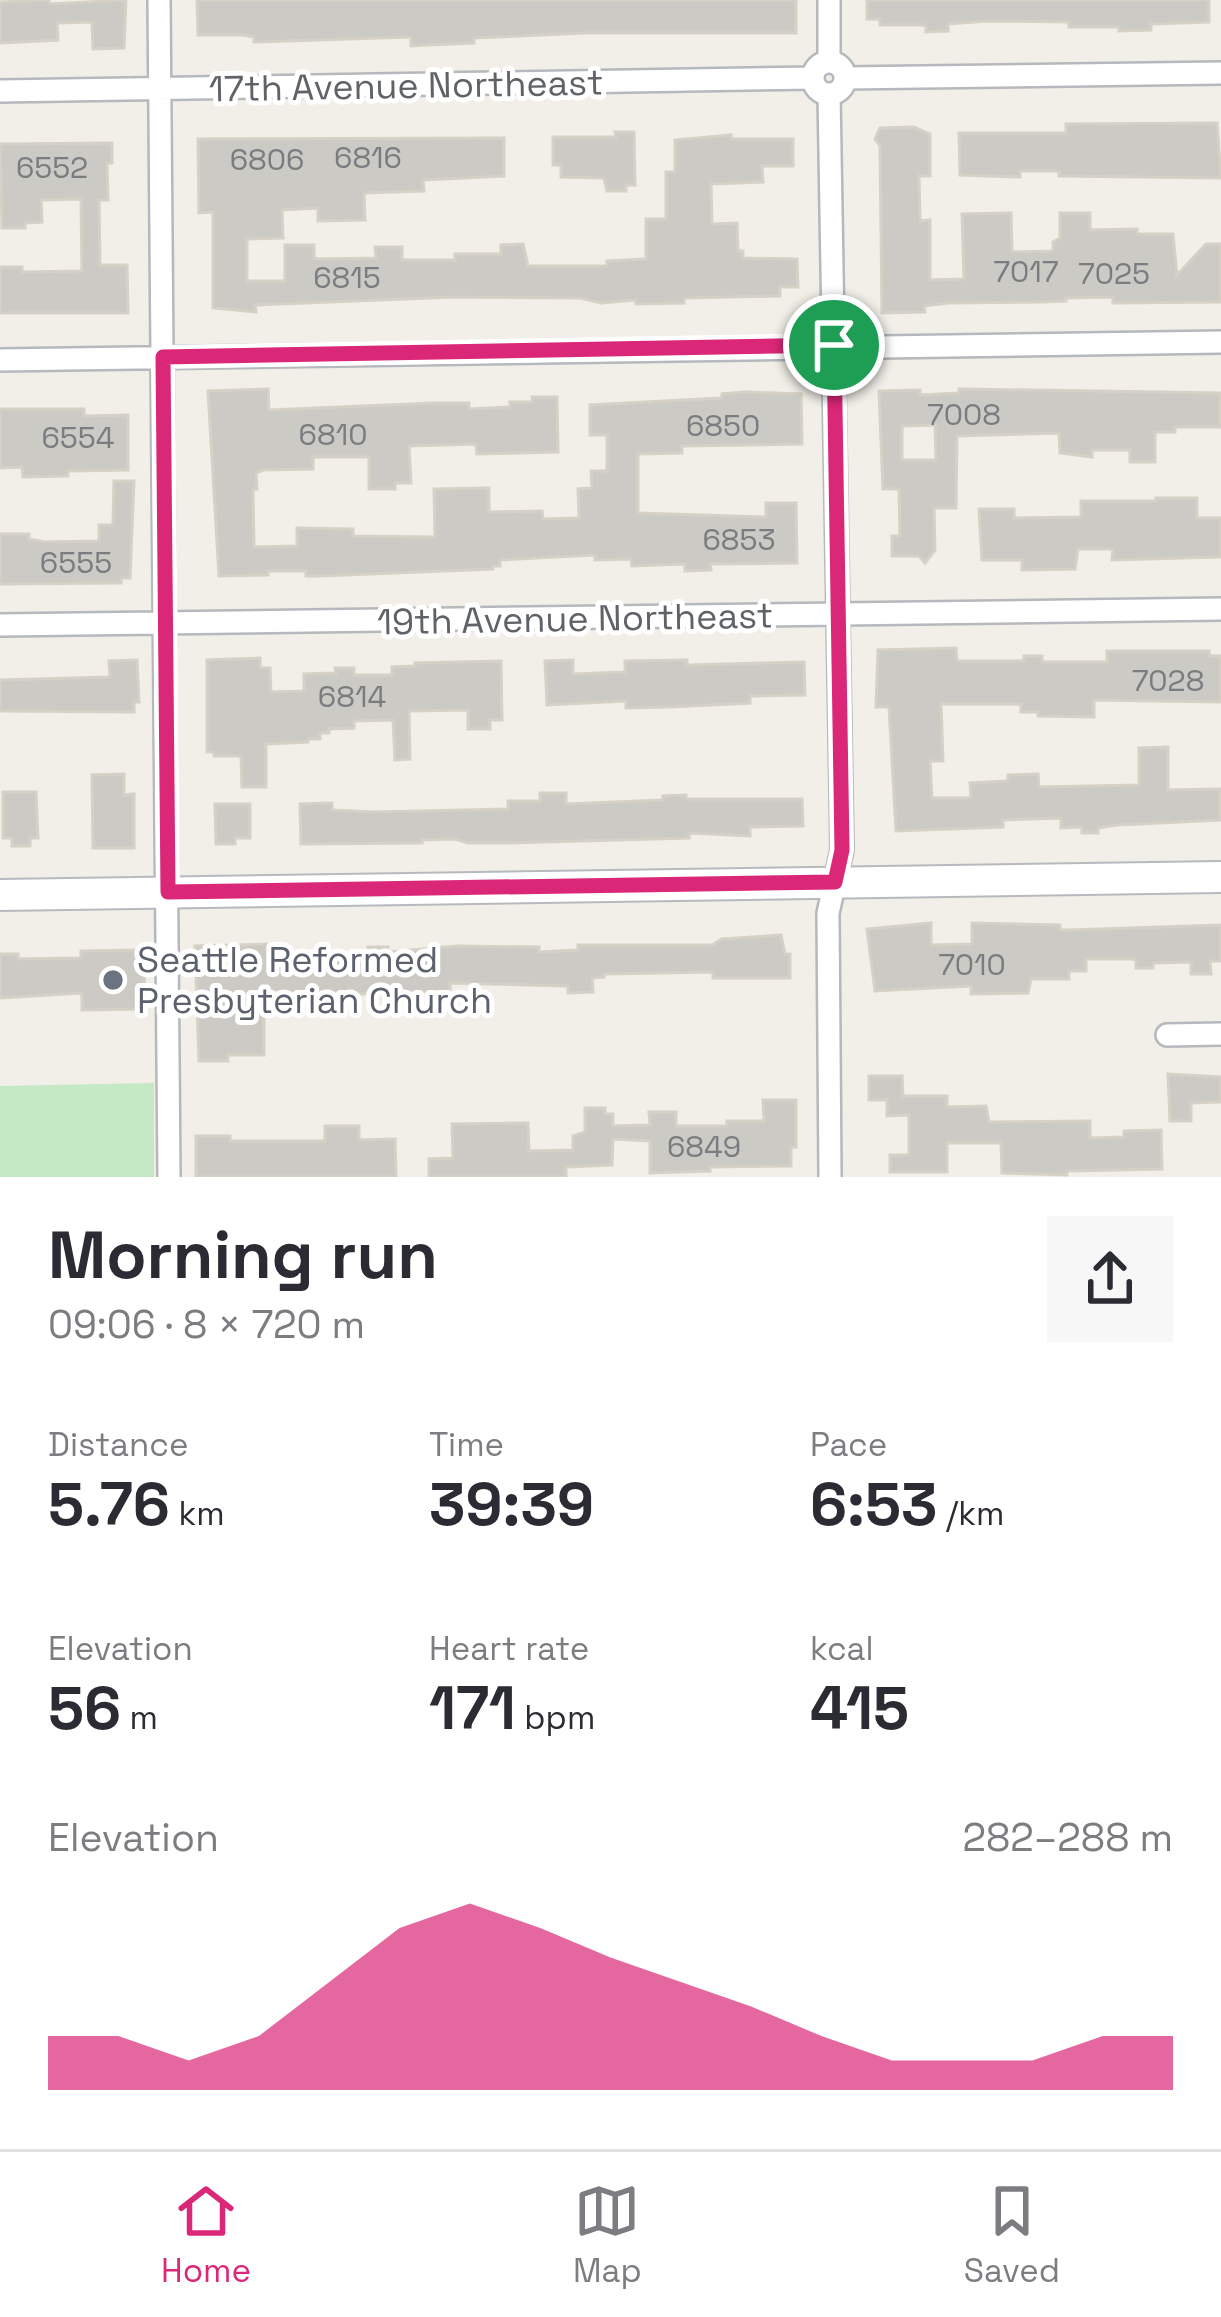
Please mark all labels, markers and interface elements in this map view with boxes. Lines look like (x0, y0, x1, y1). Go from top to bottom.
street label: 17th Avenue Northeast (208, 60, 604, 112)
house number: 6816 (334, 138, 402, 177)
house number: 6806 (230, 140, 304, 179)
house number: 6552 (16, 148, 88, 187)
house number: 7017 (993, 252, 1059, 291)
house number: 7025 (1078, 254, 1150, 293)
house number: 6815 (313, 258, 381, 297)
pin (783, 294, 885, 396)
icon: arrive (801, 312, 867, 378)
house number: 7008 (927, 395, 1001, 434)
house number: 6850 (686, 406, 760, 445)
house number: 6810 (299, 415, 367, 454)
house number: 6554 (41, 418, 115, 457)
house number: 6853 (702, 520, 776, 559)
house number: 6555 (40, 543, 112, 582)
street label: 19th Avenue Northeast (377, 593, 773, 645)
house number: 7028 (1132, 661, 1204, 700)
house number: 6814 (318, 677, 386, 716)
place label: Seattle Reformed Presbyterian Church (137, 937, 492, 1024)
house number: 7010 (938, 945, 1006, 984)
marker: Seattle Reformed Presbyterian Church (100, 967, 126, 993)
house number: 6849 (667, 1127, 741, 1166)
text: Morning run (48, 1213, 438, 1297)
button: share (1047, 1216, 1173, 1342)
text: 09:06 · 8 × 720 m (48, 1300, 365, 1349)
text: Distance (48, 1424, 189, 1466)
text: Time (429, 1424, 504, 1466)
text: Pace (810, 1424, 887, 1466)
text: 5.76 (48, 1466, 170, 1543)
text: 39:39 (429, 1466, 594, 1543)
text: 6:53 (810, 1466, 937, 1543)
text: km (170, 1493, 225, 1535)
text: /km (937, 1493, 1004, 1535)
text: Elevation (48, 1628, 193, 1670)
text: Heart rate (429, 1628, 589, 1670)
text: kcal (810, 1628, 874, 1670)
text: 56 (48, 1670, 121, 1747)
text: 171 (429, 1670, 516, 1747)
text: 415 (810, 1670, 909, 1747)
text: m (121, 1697, 158, 1739)
text: bpm (516, 1697, 595, 1739)
text: Elevation (48, 1813, 219, 1862)
text: 282–288 m (963, 1813, 1173, 1862)
tab: Home (161, 2178, 251, 2292)
tab: Map (573, 2178, 642, 2292)
tab: Saved (964, 2178, 1060, 2292)

